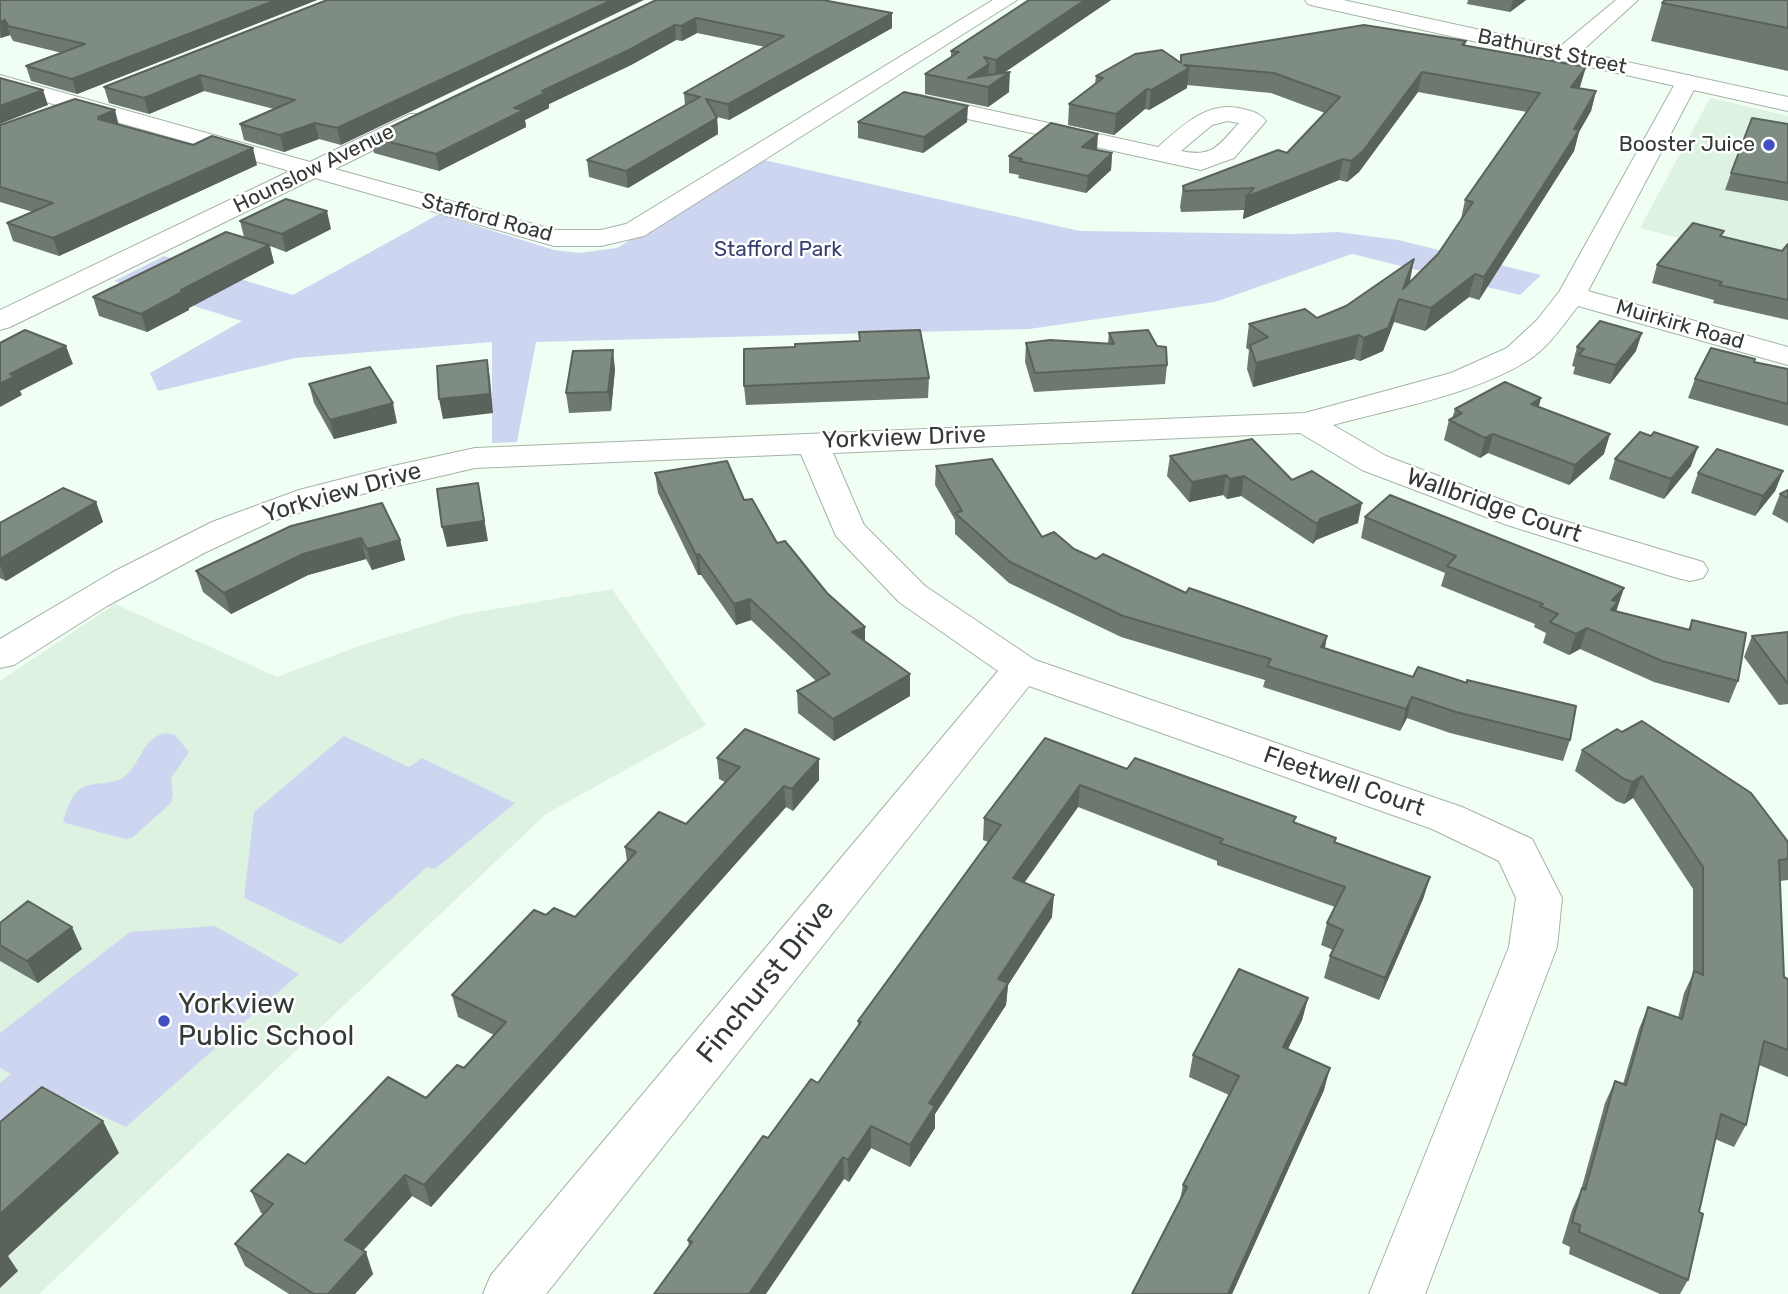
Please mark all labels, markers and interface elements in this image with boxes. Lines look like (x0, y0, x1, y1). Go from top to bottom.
street label: Bathurst Street (1475, 24, 1629, 80)
street label: Hounslow Avenue (230, 119, 398, 219)
place label: Booster Juice (1619, 132, 1755, 158)
marker: Booster Juice (1761, 137, 1777, 153)
street label: Stafford Road (419, 188, 555, 248)
park label: Stafford Park (714, 237, 842, 263)
street label: Muirkirk Road (1613, 295, 1747, 355)
street label: Yorkview Drive (822, 421, 986, 455)
street label: Yorkview Drive (259, 457, 425, 529)
street label: Wallbridge Court (1403, 463, 1585, 549)
street label: Fleetwell Court (1260, 741, 1428, 823)
street label: Finchurst Drive (690, 894, 842, 1070)
place label: Yorkview Public School (178, 988, 354, 1054)
marker: Yorkview Public School (156, 1013, 172, 1029)

